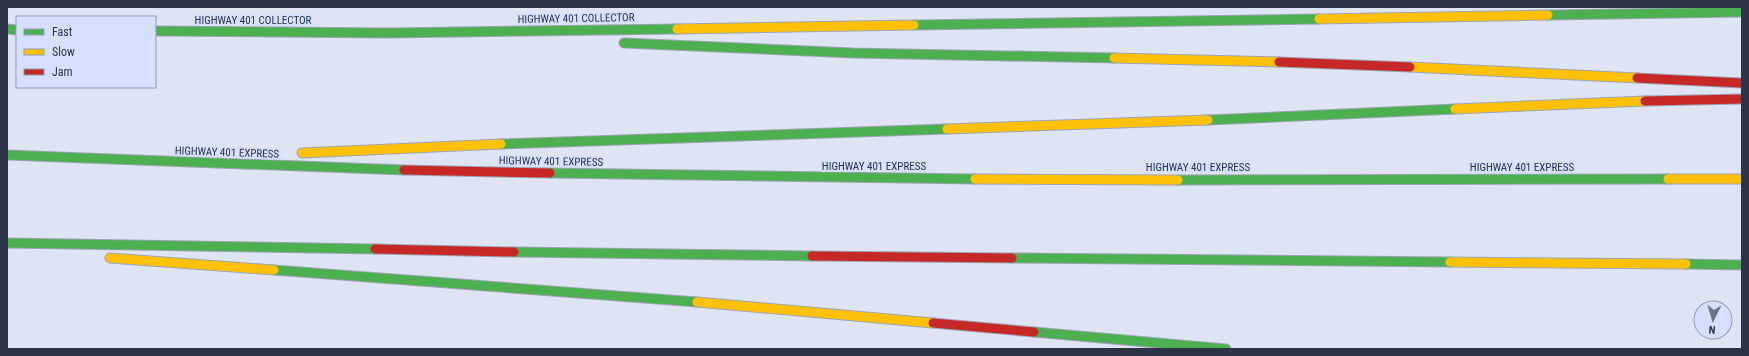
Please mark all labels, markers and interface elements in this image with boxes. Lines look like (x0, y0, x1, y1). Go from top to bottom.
street label: HIGHWAY 401 COLLECTOR (517, 11, 635, 26)
street label: HIGHWAY 401 COLLECTOR (195, 14, 312, 27)
legend (16, 16, 156, 88)
text: Fast (52, 25, 73, 39)
text: Slow (52, 45, 75, 59)
text: Jam (52, 65, 73, 79)
street label: HIGHWAY 401 EXPRESS (175, 144, 280, 161)
street label: HIGHWAY 401 EXPRESS (499, 154, 604, 169)
street label: HIGHWAY 401 EXPRESS (822, 160, 926, 173)
street label: HIGHWAY 401 EXPRESS (1146, 161, 1250, 174)
street label: HIGHWAY 401 EXPRESS (1470, 161, 1574, 174)
north arrow (1693, 300, 1733, 340)
text: N (1708, 323, 1716, 336)

